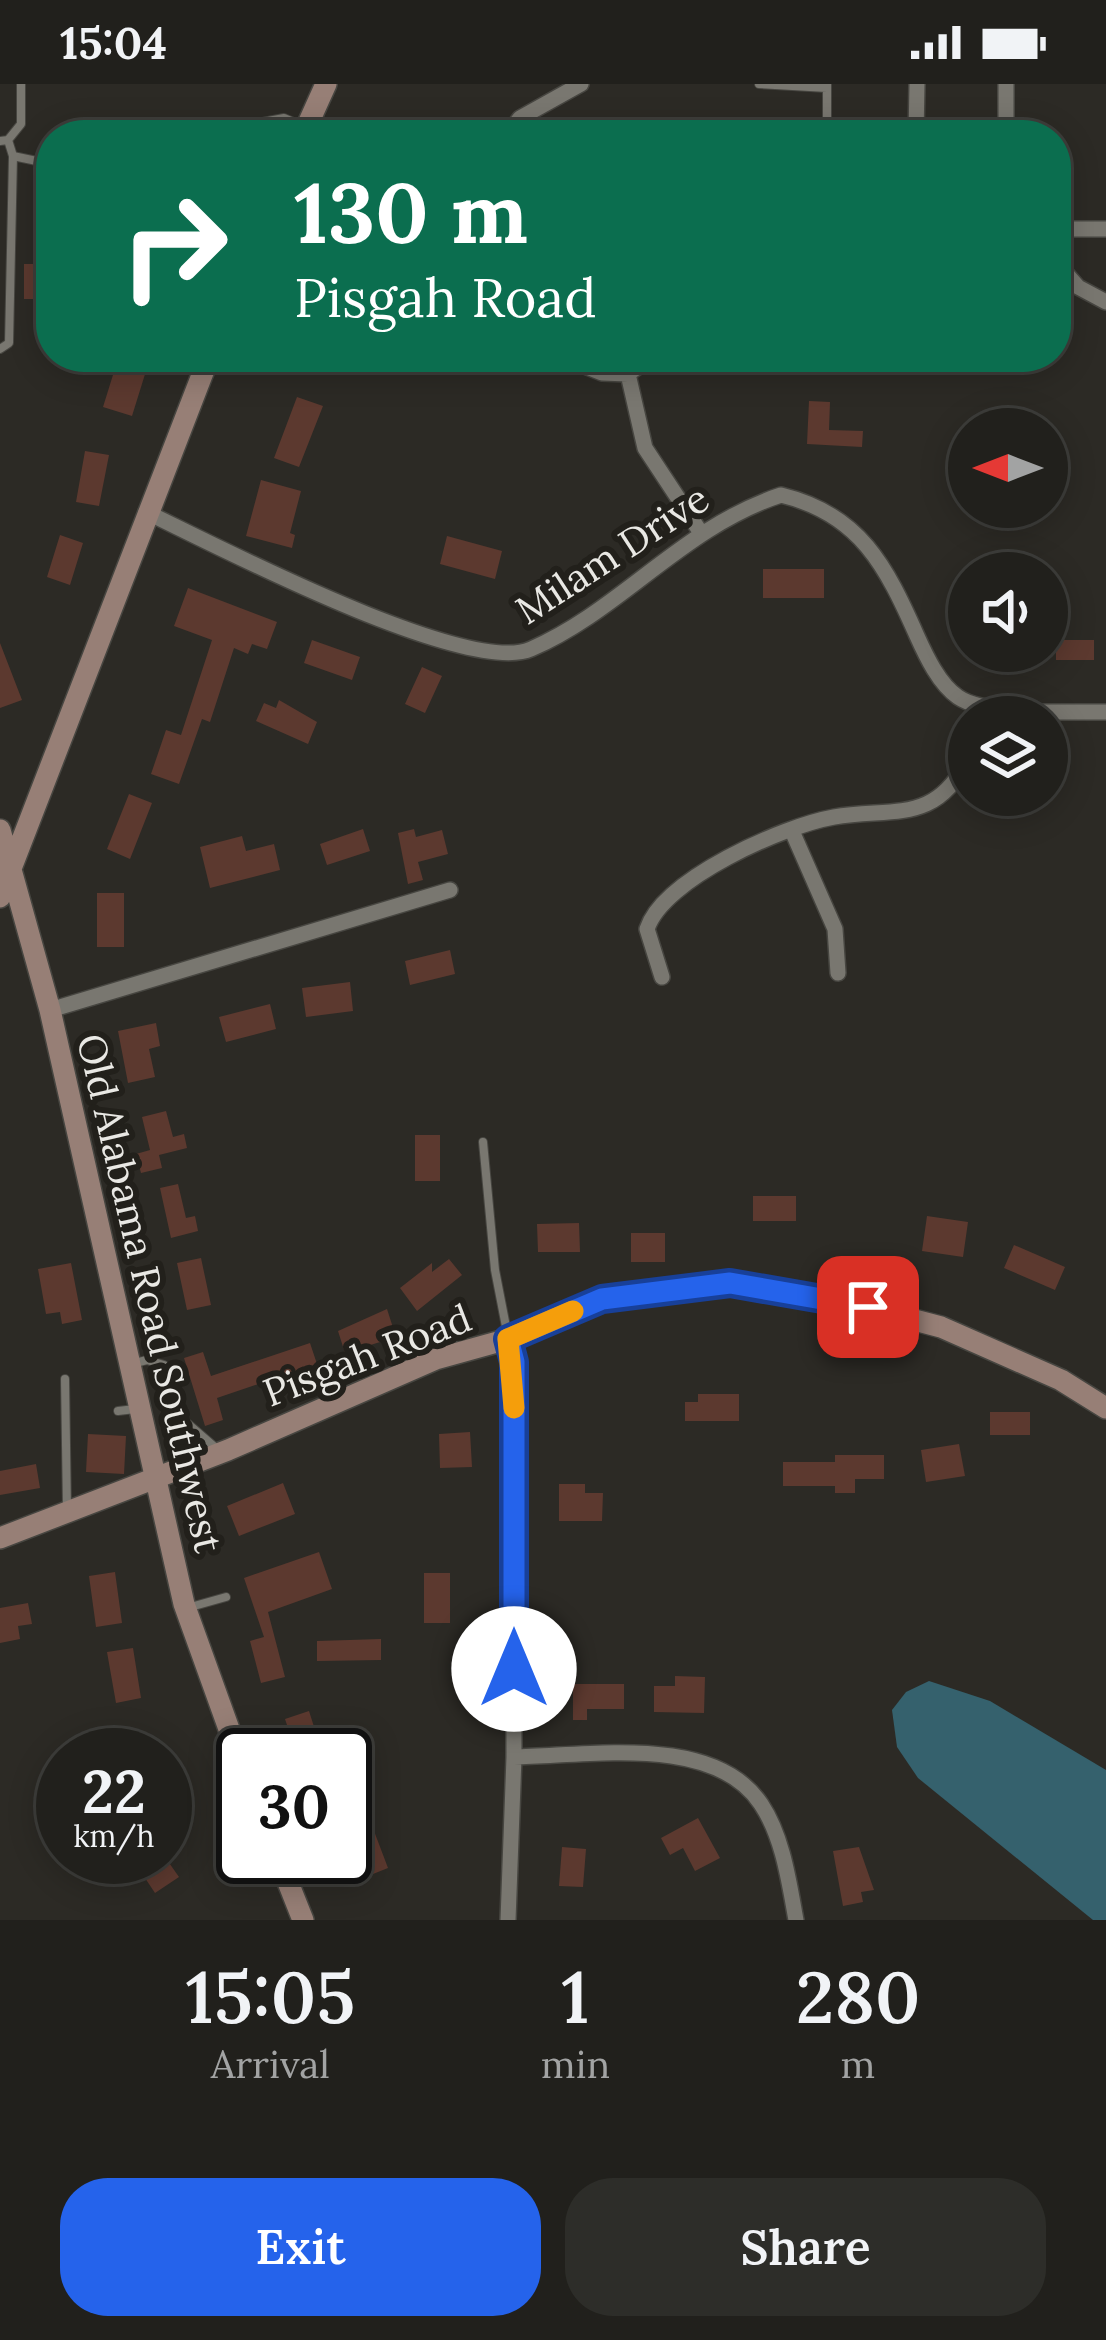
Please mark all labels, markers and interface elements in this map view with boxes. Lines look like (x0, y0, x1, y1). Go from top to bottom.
text: 15:04 (60, 14, 167, 71)
text: 130 m (294, 158, 528, 266)
icon: right (96, 168, 252, 324)
text: Pisgah Road (294, 263, 596, 332)
north arrow (948, 408, 1068, 528)
map controls (948, 408, 1068, 816)
street label: Milam Drive (506, 473, 718, 635)
button: sound (948, 552, 1068, 672)
button: layers (948, 696, 1068, 816)
street label: Old Alabama Road Southwest (66, 1029, 234, 1557)
pin (817, 1256, 919, 1358)
icon: arrive (835, 1274, 901, 1340)
street label: Pisgah Road (256, 1293, 478, 1417)
position arrow (451, 1606, 577, 1732)
speed limit sign: 30 (216, 1728, 372, 1884)
text: 22 (82, 1753, 146, 1829)
text: km/h (73, 1817, 155, 1855)
text: 15:05 (185, 1951, 355, 2043)
text: 1 (561, 1951, 590, 2043)
text: 280 (796, 1951, 920, 2043)
text: Arrival (211, 2039, 330, 2089)
text: min (541, 2039, 610, 2089)
text: m (841, 2039, 875, 2089)
button: Exit (60, 2178, 541, 2316)
button: Share (565, 2178, 1046, 2316)

